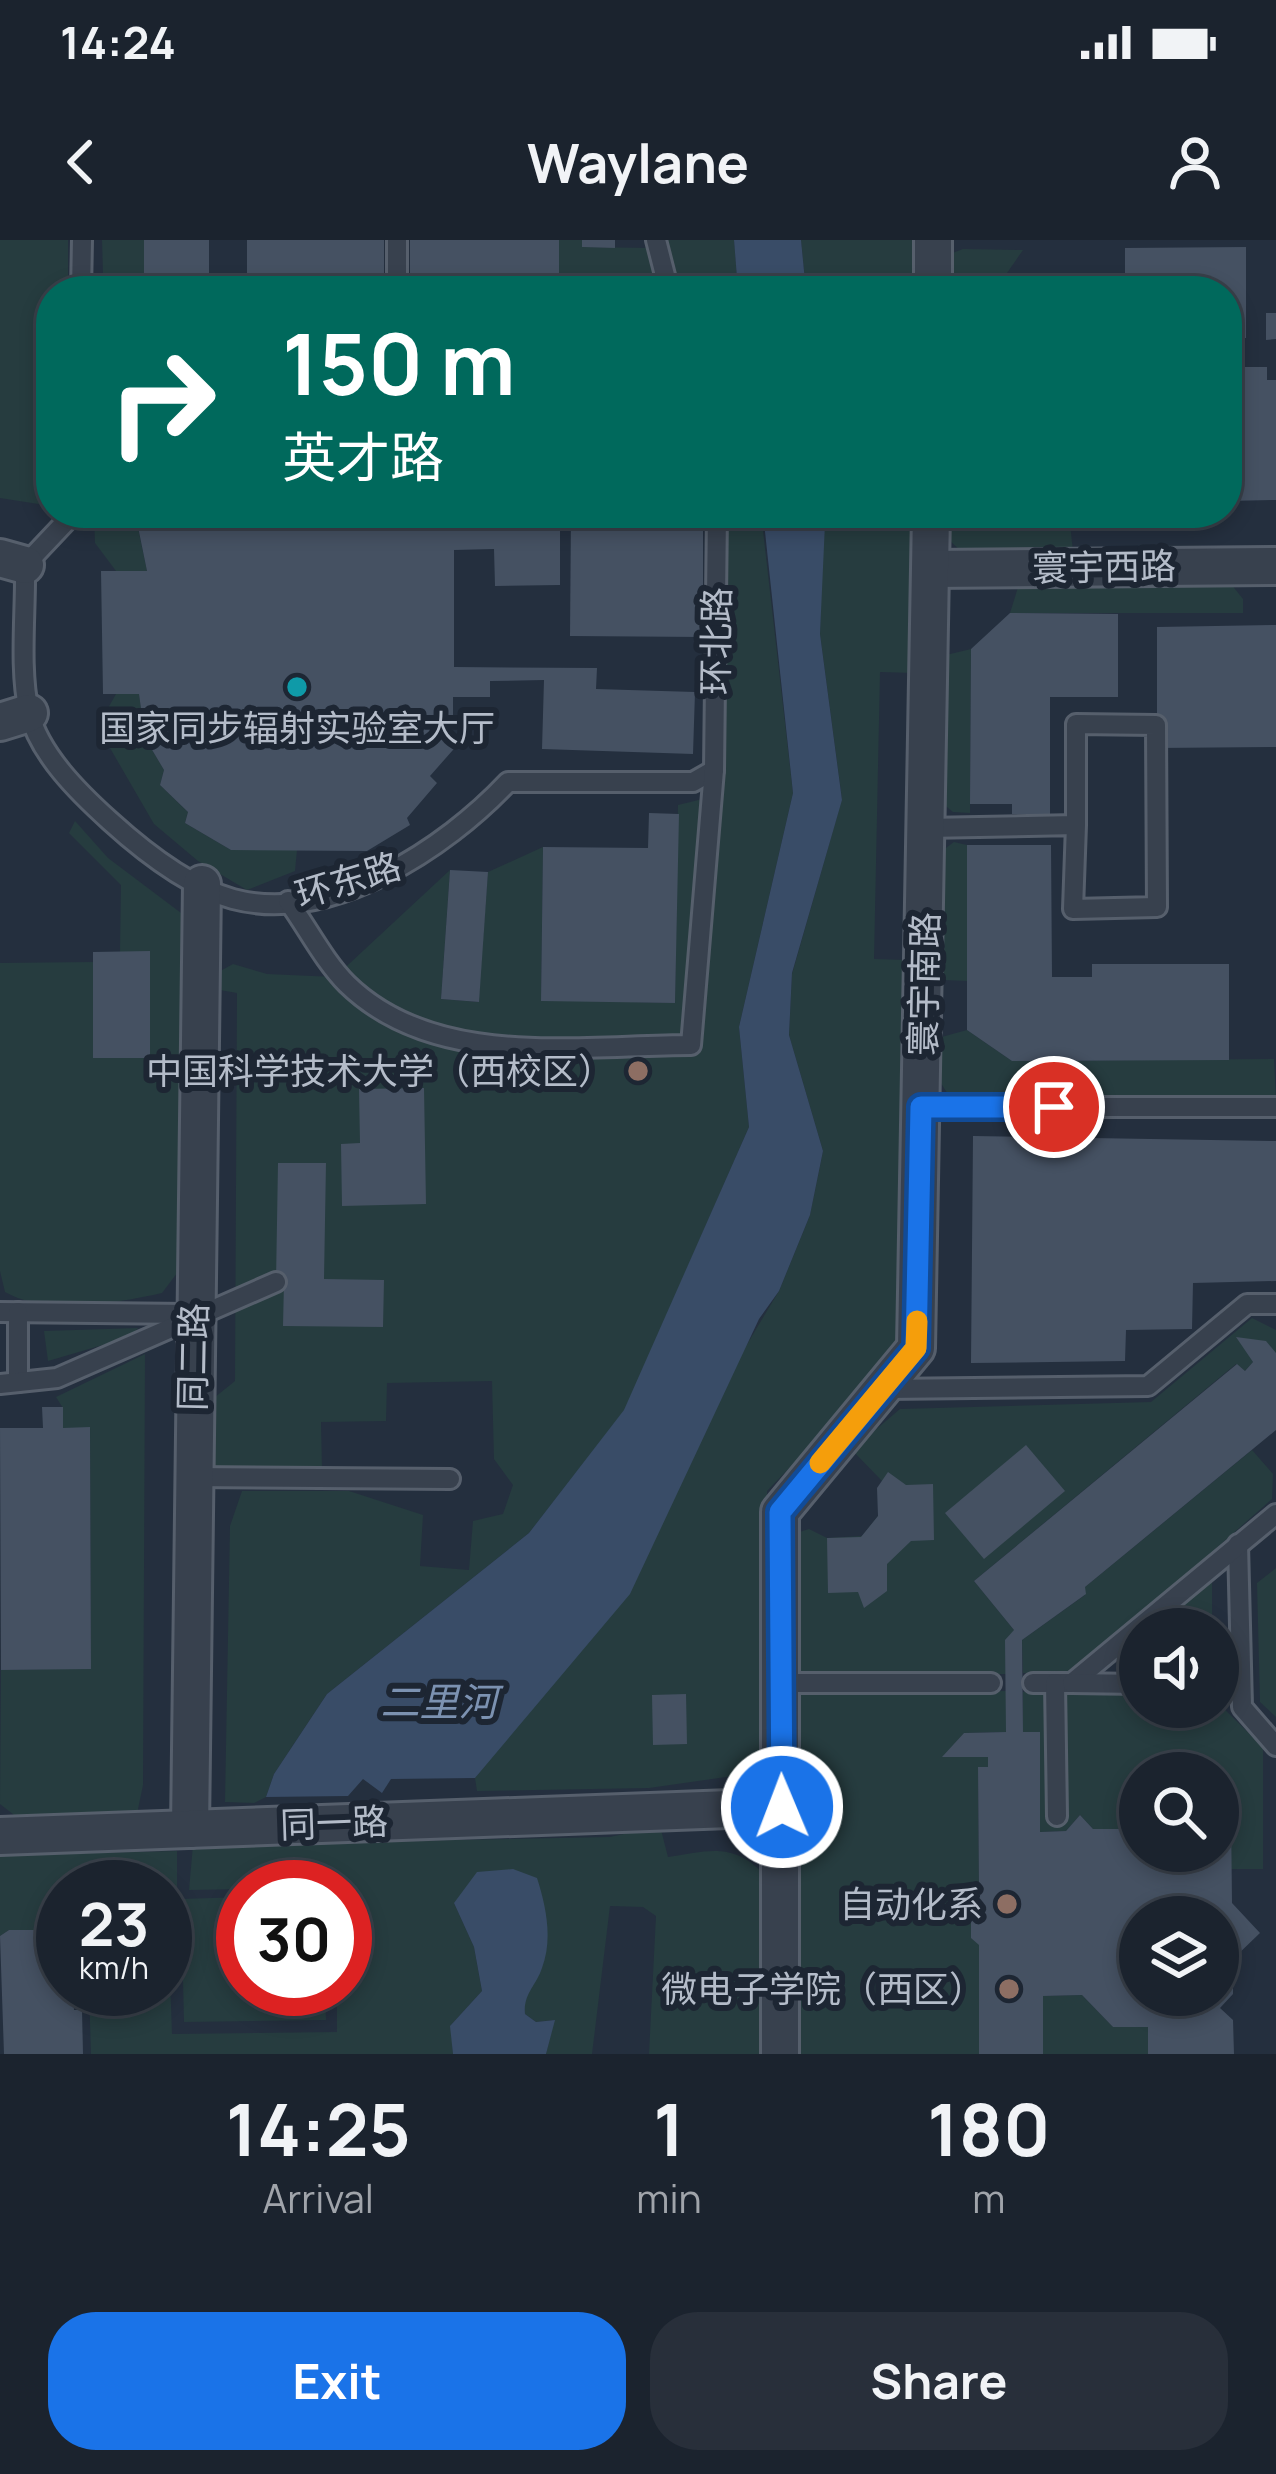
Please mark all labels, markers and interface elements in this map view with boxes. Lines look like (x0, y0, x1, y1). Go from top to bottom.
text: 14:24 (60, 11, 176, 73)
text: Waylane (527, 125, 749, 199)
icon: back (48, 129, 114, 195)
icon: person (1162, 129, 1228, 195)
text: 150 m (282, 305, 516, 420)
icon: right (84, 324, 240, 480)
text: 英才路 (282, 419, 444, 493)
street label: 寰宇西路 (1032, 541, 1176, 592)
street label: 环北路 (690, 587, 741, 695)
marker: 国家同步辐射实验室大厅 (284, 674, 310, 700)
place label: 国家同步辐射实验室大厅 (99, 703, 495, 752)
street label: 环东路 (289, 840, 407, 919)
street label: 寰宇南路 (898, 912, 949, 1056)
place label: 中国科学技术大学（西校区） (146, 1046, 614, 1095)
pin (1003, 1056, 1105, 1158)
marker: 中国科学技术大学（西校区） (625, 1058, 651, 1084)
icon: arrive (1021, 1074, 1087, 1140)
street label: 同二路 (167, 1303, 218, 1411)
map controls (1119, 1608, 1239, 2016)
button: sound (1119, 1608, 1239, 1728)
water label: 二里河 (380, 1674, 504, 1728)
position arrow (719, 1744, 845, 1870)
button: search (1119, 1752, 1239, 1872)
street label: 同一路 (279, 1796, 389, 1849)
speed limit sign: 30 (216, 1860, 372, 2016)
place label: 自动化系 (839, 1879, 983, 1928)
text: 23 (79, 1882, 149, 1964)
marker: 自动化系 (994, 1891, 1020, 1917)
button: layers (1119, 1896, 1239, 2016)
text: km/h (79, 1947, 149, 1988)
place label: 微电子学院（西区） (661, 1964, 985, 2013)
marker: 微电子学院（西区） (996, 1976, 1022, 2002)
text: 14:25 (226, 2079, 411, 2178)
text: 1 (653, 2079, 685, 2178)
text: 180 (927, 2079, 1050, 2178)
text: Arrival (262, 2171, 374, 2225)
text: min (636, 2171, 702, 2225)
text: m (972, 2171, 1005, 2225)
button: Exit (48, 2312, 626, 2450)
button: Share (650, 2312, 1228, 2450)

